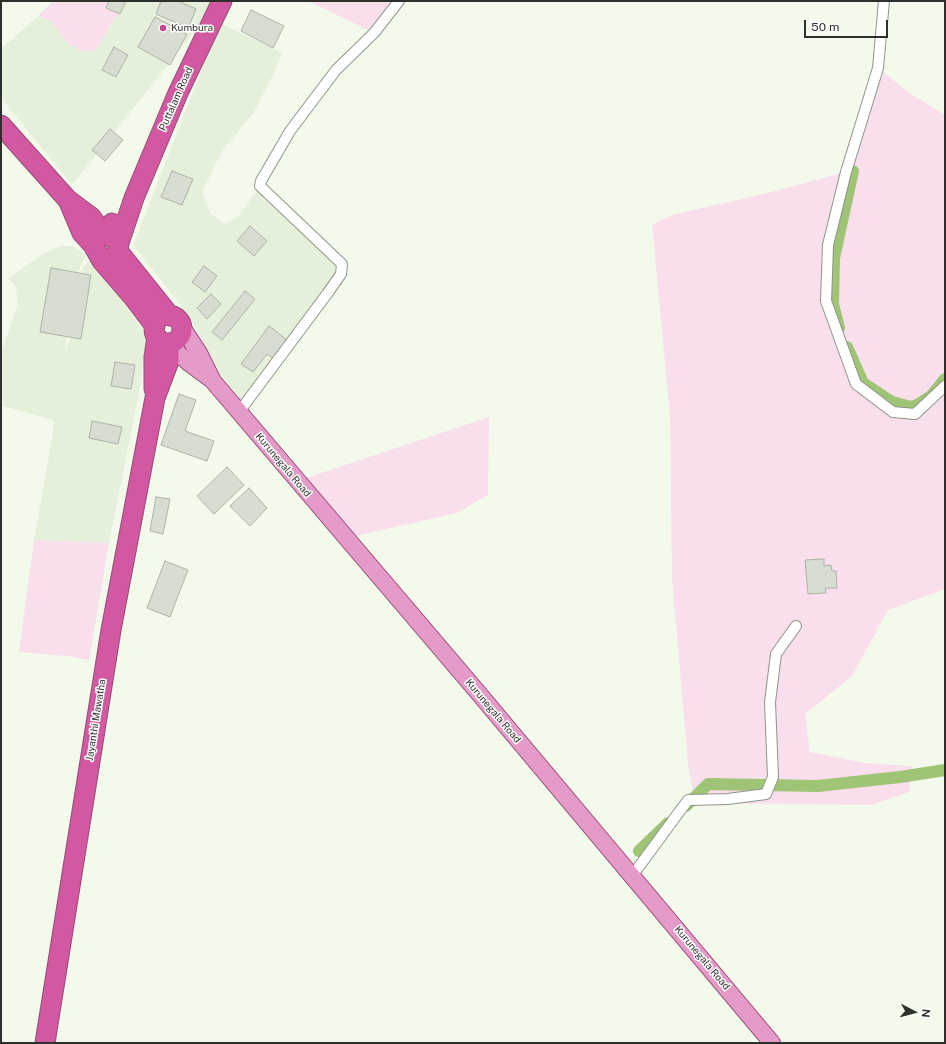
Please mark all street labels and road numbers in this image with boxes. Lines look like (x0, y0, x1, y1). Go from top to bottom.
street label: Puttalam Road (157, 65, 195, 133)
street label: Kurunegala Road (253, 431, 313, 499)
street label: Kurunegala Road (463, 677, 523, 745)
street label: Jayanthi Mawatha (84, 678, 108, 762)
street label: Kurunegala Road (672, 924, 732, 992)

